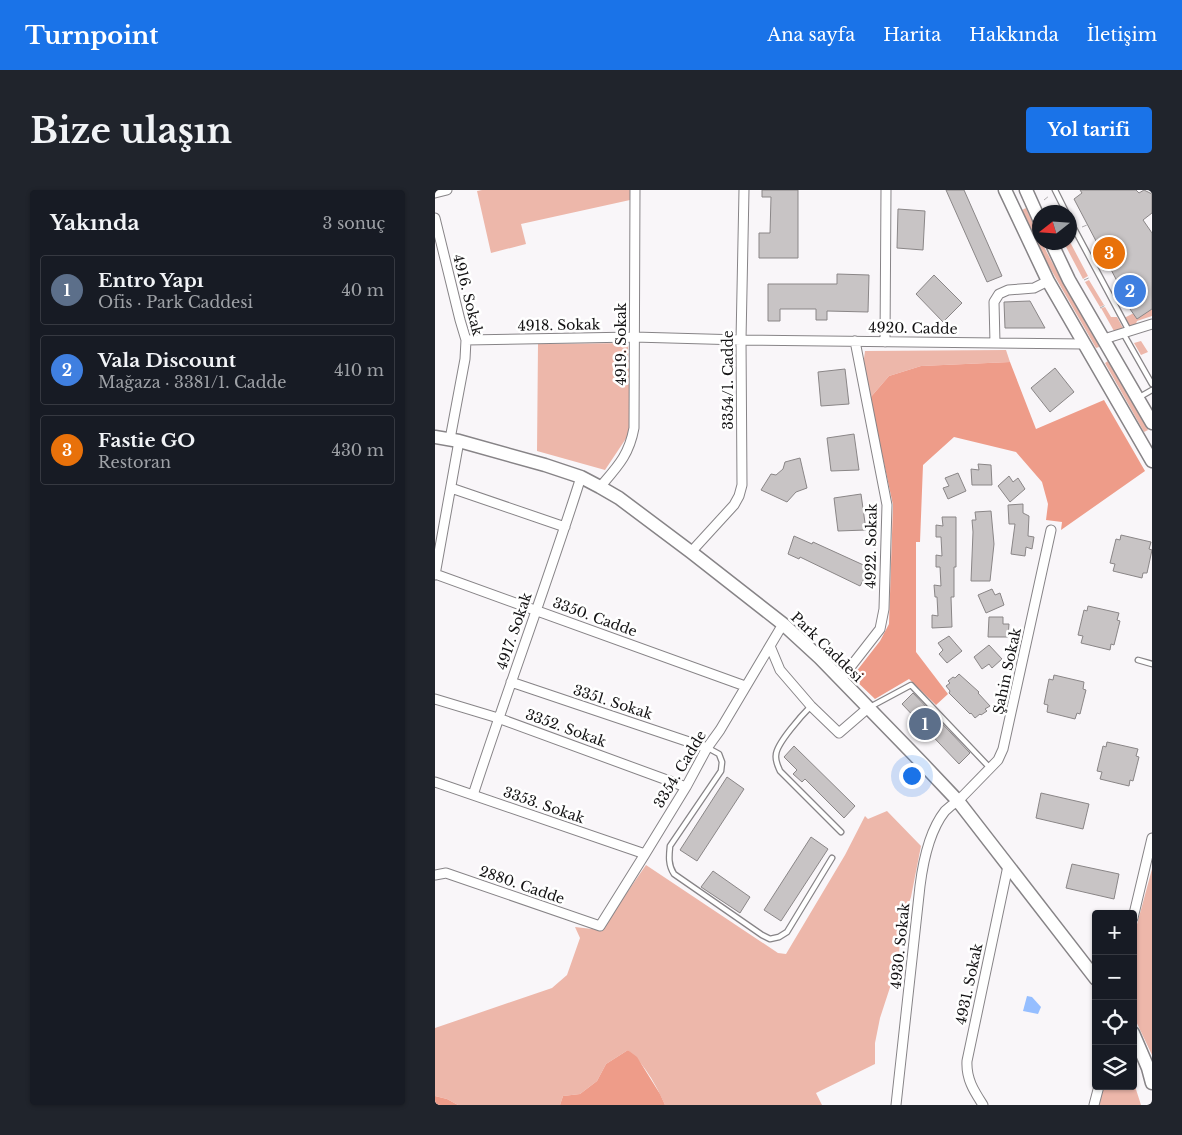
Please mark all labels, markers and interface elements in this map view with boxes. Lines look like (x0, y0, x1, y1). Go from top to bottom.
text: Turnpoint (25, 21, 158, 50)
text: Ana sayfa (767, 24, 855, 46)
text: Harita (883, 24, 941, 46)
text: Hakkında (969, 24, 1059, 46)
text: İletişim (1087, 24, 1157, 46)
button: Yol tarifi (1026, 107, 1152, 153)
text: Bize ulaşın (30, 109, 232, 152)
north arrow (1032, 205, 1077, 250)
text: Yakında (50, 210, 140, 236)
text: 3 sonuç (323, 213, 385, 233)
pin: 3 (1093, 234, 1125, 272)
street label: 4916. Sokak (449, 252, 487, 338)
text: Entro Yapı (98, 269, 204, 292)
pin: 2 (1114, 272, 1146, 310)
text: 1 (64, 280, 70, 300)
text: 40 m (341, 280, 384, 300)
text: Ofis · Park Caddesi (98, 292, 253, 312)
street label: 4919. Sokak (612, 302, 630, 386)
street label: 4918. Sokak (517, 315, 601, 335)
street label: 4920. Cadde (868, 318, 958, 338)
street label: 3354/1. Cadde (719, 330, 737, 430)
text: Vala Discount (98, 349, 236, 372)
text: 2 (62, 360, 72, 380)
text: 410 m (334, 360, 384, 380)
text: Mağaza · 3381/1. Cadde (98, 372, 286, 392)
text: Fastie GO (98, 429, 195, 452)
text: 3 (62, 440, 72, 460)
text: 430 m (332, 440, 384, 460)
text: Restoran (98, 452, 171, 472)
street label: 4922. Sokak (861, 503, 881, 589)
street label: 4917. Sokak (492, 590, 536, 672)
street label: 3350. Cadde (550, 593, 640, 641)
street label: Park Caddesi (787, 608, 867, 686)
street label: Şahin Sokak (989, 626, 1025, 716)
street label: 3351. Sokak (571, 681, 655, 723)
street label: 3352. Sokak (523, 705, 609, 751)
pin: 1 (909, 705, 941, 743)
street label: 3354. Cadde (650, 727, 710, 811)
your location (899, 763, 925, 789)
street label: 3353. Sokak (501, 783, 587, 827)
street label: 2880. Cadde (477, 862, 567, 908)
street label: 4930. Sokak (887, 902, 914, 990)
map controls (1092, 910, 1137, 1090)
button: + (1092, 910, 1137, 955)
street label: 4931. Sokak (952, 941, 987, 1026)
button: − (1092, 955, 1137, 1000)
button: locate (1092, 1000, 1137, 1045)
button: layers (1092, 1045, 1137, 1090)

